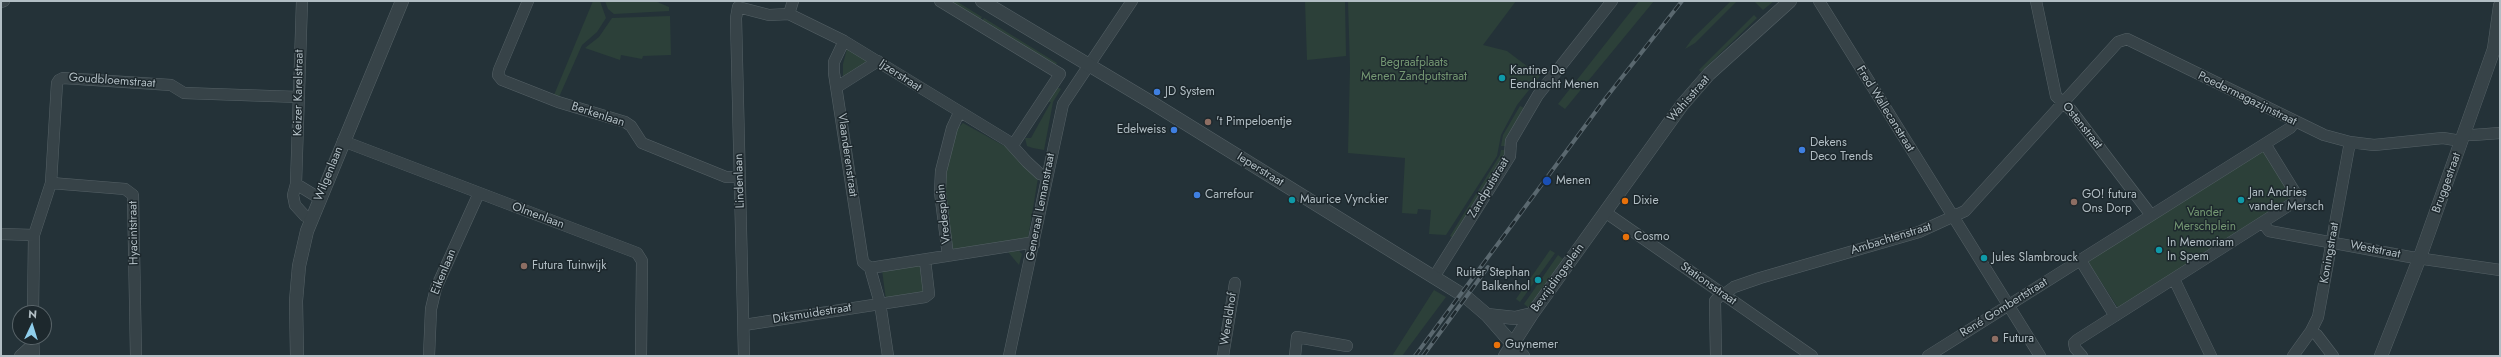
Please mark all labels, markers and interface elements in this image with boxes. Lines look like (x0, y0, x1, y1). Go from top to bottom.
street label: Keizer Karelstraat (291, 50, 307, 136)
park label: Begraafplaats Menen Zandputstraat (1361, 56, 1467, 84)
street label: Ijzerstraat (876, 57, 924, 95)
street label: Fred Wallecanstraat (1853, 63, 1917, 155)
place label: Kantine De Eendracht Menen (1510, 64, 1599, 92)
street label: Poedermagazijnstraat (2195, 69, 2299, 129)
street label: Goudbloemstraat (68, 71, 156, 91)
marker: Kantine De Eendracht Menen (1497, 73, 1507, 83)
street label: Wahisstraat (1665, 73, 1713, 125)
place label: JD System (1165, 85, 1215, 99)
marker: JD System (1152, 87, 1162, 97)
street label: Berkenlaan (570, 100, 626, 130)
street label: Ostenstraat (2059, 100, 2105, 152)
street label: Vlaanderenstraat (834, 112, 860, 198)
place label: 't Pimpeloentje (1216, 115, 1292, 129)
marker: 't Pimpeloentje (1203, 117, 1213, 127)
place label: Edelweiss (1117, 123, 1166, 137)
marker: Edelweiss (1169, 125, 1179, 135)
place label: Dekens Deco Trends (1810, 136, 1873, 164)
street label: Wilgenlaan (312, 145, 346, 203)
marker: Dekens Deco Trends (1797, 145, 1807, 155)
street label: Ieperstraat (1234, 150, 1286, 190)
street label: Bruggestraat (2429, 151, 2465, 215)
street label: Generaal Lemanstraat (1024, 152, 1058, 262)
street label: Lindenlaan (732, 153, 748, 209)
street label: Zandputstraat (1465, 155, 1513, 221)
place label: Menen (1556, 174, 1591, 188)
marker: Menen (1541, 175, 1553, 187)
street label: Vredesplein (934, 183, 954, 245)
place label: Jan Andries vander Mersch (2249, 186, 2324, 214)
place label: Carrefour (1205, 188, 1254, 202)
place label: GO! futura Ons Dorp (2082, 188, 2137, 216)
marker: Carrefour (1192, 190, 1202, 200)
place label: Maurice Vynckier (1300, 193, 1388, 207)
place label: Dixie (1633, 194, 1659, 208)
marker: Maurice Vynckier (1287, 195, 1297, 205)
marker: Jan Andries vander Mersch (2236, 195, 2246, 205)
marker: Dixie (1620, 196, 1630, 206)
marker: GO! futura Ons Dorp (2069, 197, 2079, 207)
street label: Olmenlaan (510, 200, 566, 232)
street label: Hyacintstraat (126, 201, 142, 265)
park label: Vander Merschplein (2174, 206, 2236, 234)
street label: Ambachtenstraat (1849, 220, 1933, 258)
street label: Koningstraat (2318, 221, 2342, 285)
place label: Cosmo (1634, 230, 1670, 244)
marker: Cosmo (1621, 232, 1631, 242)
place label: In Memoriam In Spem (2167, 236, 2234, 264)
street label: Weststraat (2349, 238, 2401, 262)
street label: Bevrijdingsplein (1528, 241, 1588, 315)
marker: In Memoriam In Spem (2154, 245, 2164, 255)
street label: Eikenlaan (428, 247, 460, 297)
place label: Jules Slambrouck (1992, 251, 2078, 265)
marker: Jules Slambrouck (1979, 253, 1989, 263)
place label: Futura Tuinwijk (532, 259, 607, 273)
street label: Stationsstraat (1677, 259, 1739, 309)
marker: Futura Tuinwijk (519, 261, 529, 271)
place label: Ruiter Stephan Balkenhol (1456, 266, 1530, 294)
marker: Ruiter Stephan Balkenhol (1533, 275, 1543, 285)
street label: René Gombertstraat (1958, 275, 2050, 341)
street label: Wereldhof (1218, 292, 1240, 346)
street label: Diksmuidestraat (772, 301, 852, 327)
north arrow (12, 305, 52, 345)
text: N (28, 306, 38, 322)
place label: Futura (2003, 332, 2034, 346)
marker: Futura (1990, 334, 2000, 344)
place label: Guynemer (1505, 338, 1558, 352)
marker: Guynemer (1492, 340, 1502, 350)

